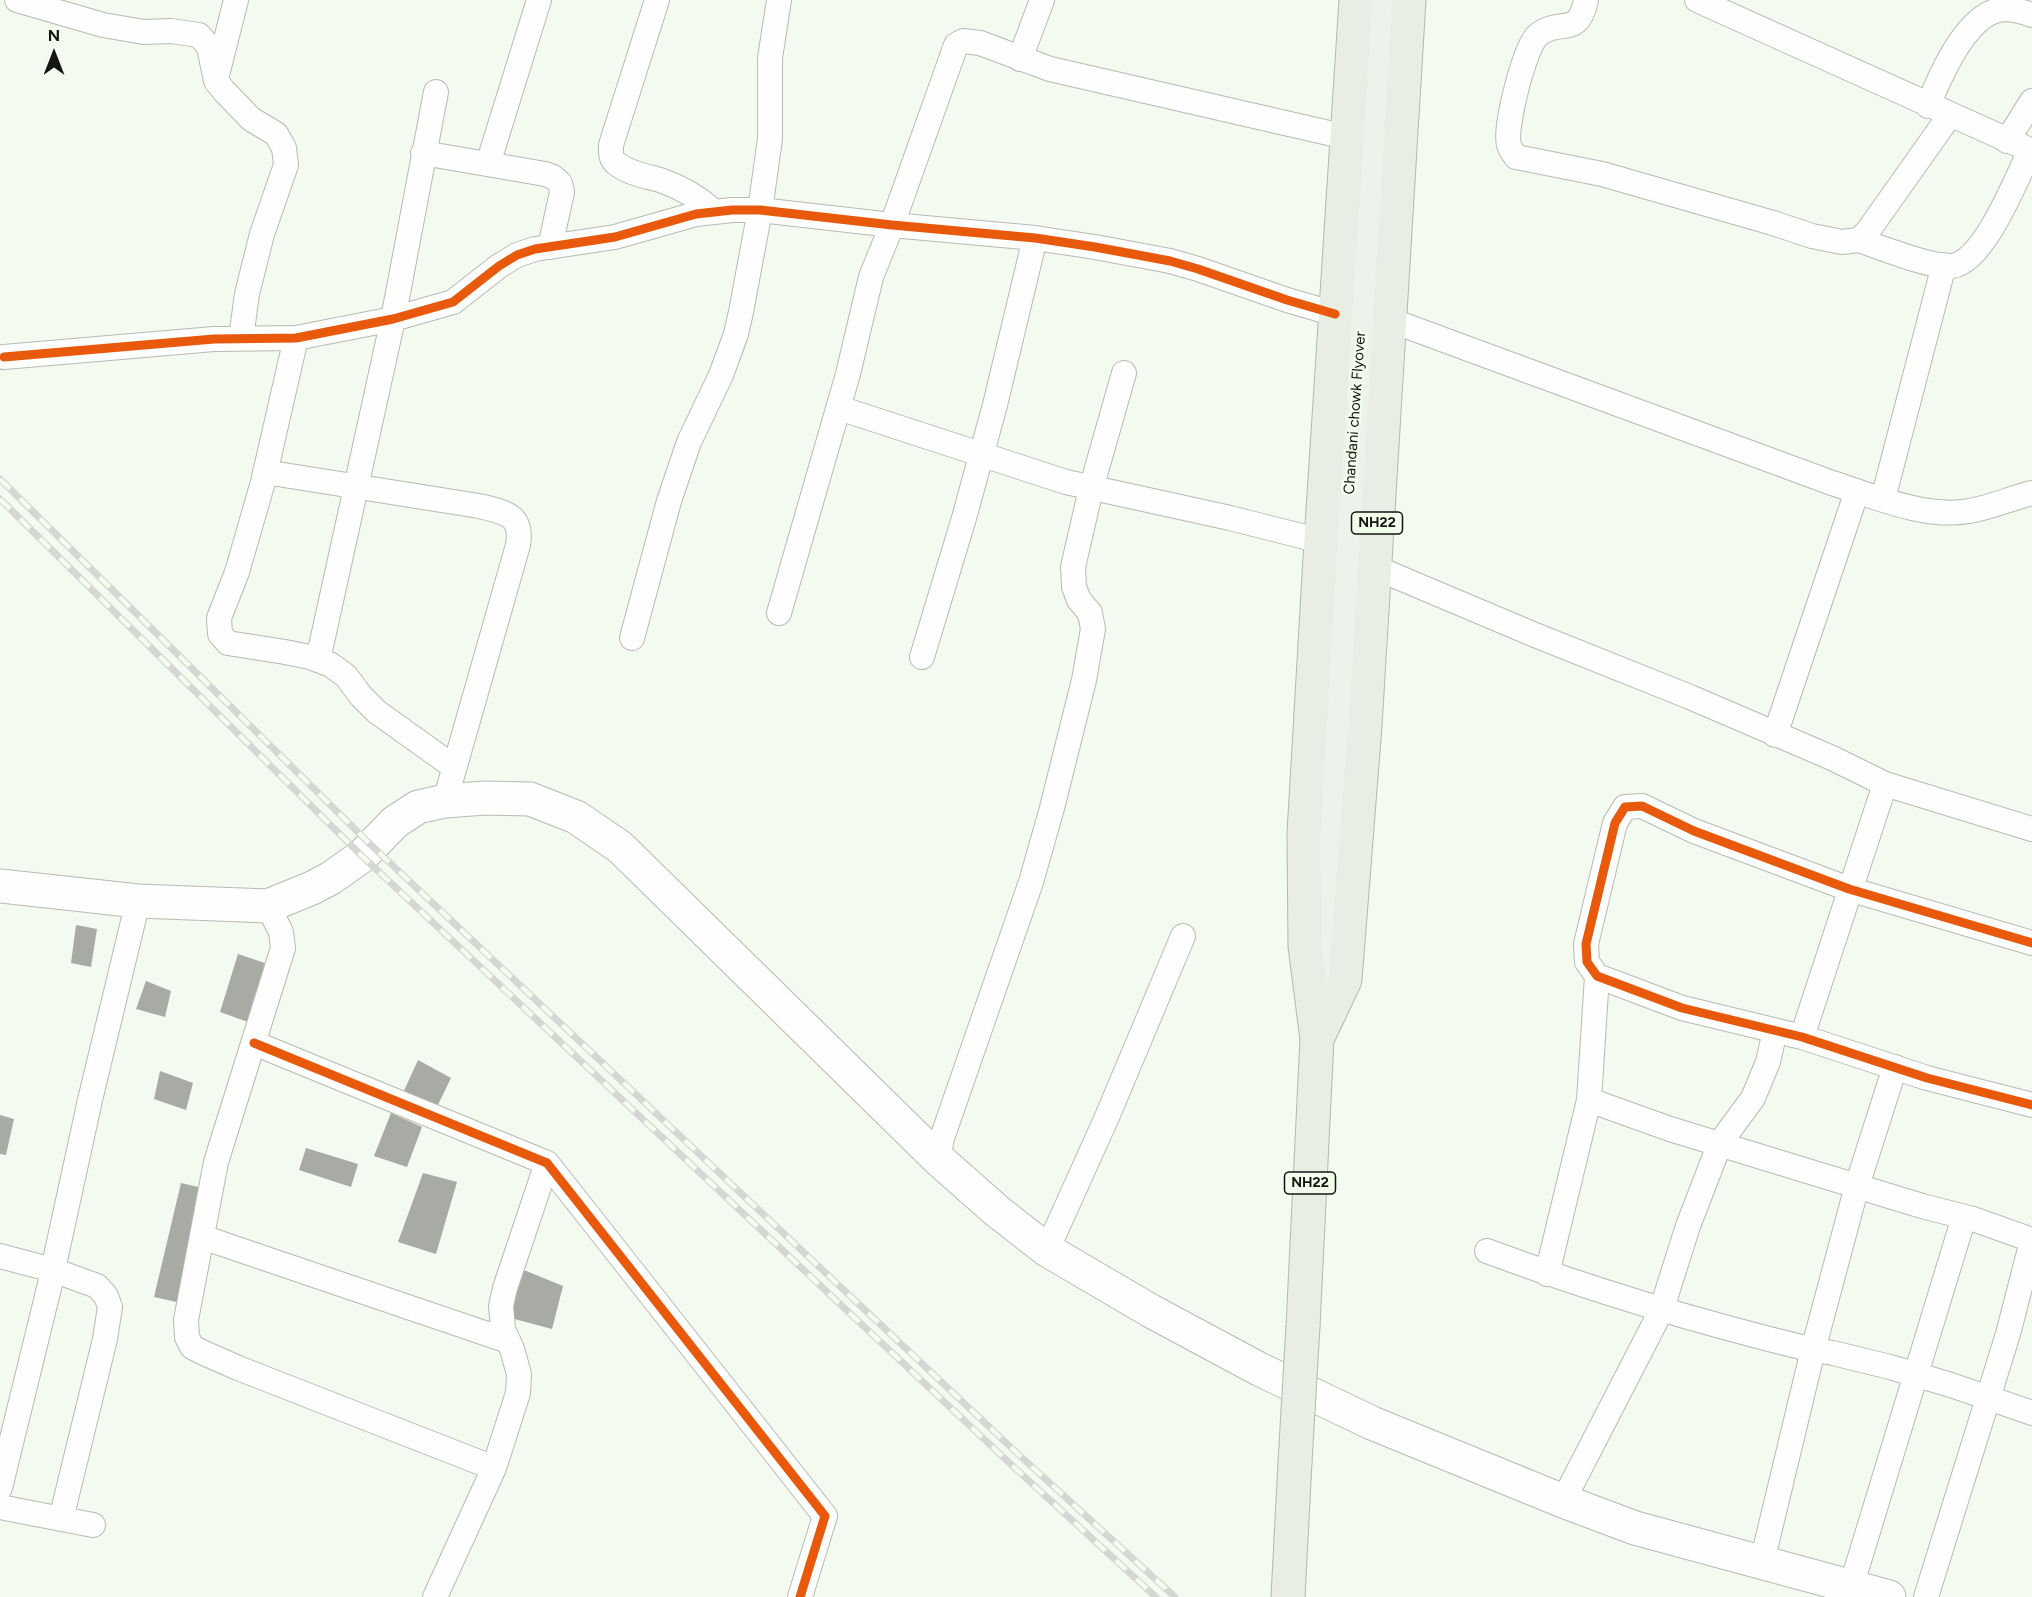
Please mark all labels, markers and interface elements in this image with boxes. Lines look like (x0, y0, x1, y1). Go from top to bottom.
north arrow (24, 24, 84, 84)
text: N (48, 26, 60, 45)
street label: Chandani chowk Flyover (1340, 331, 1370, 495)
road number: NH22 (1352, 512, 1402, 534)
road number: NH22 (1284, 1172, 1336, 1194)

